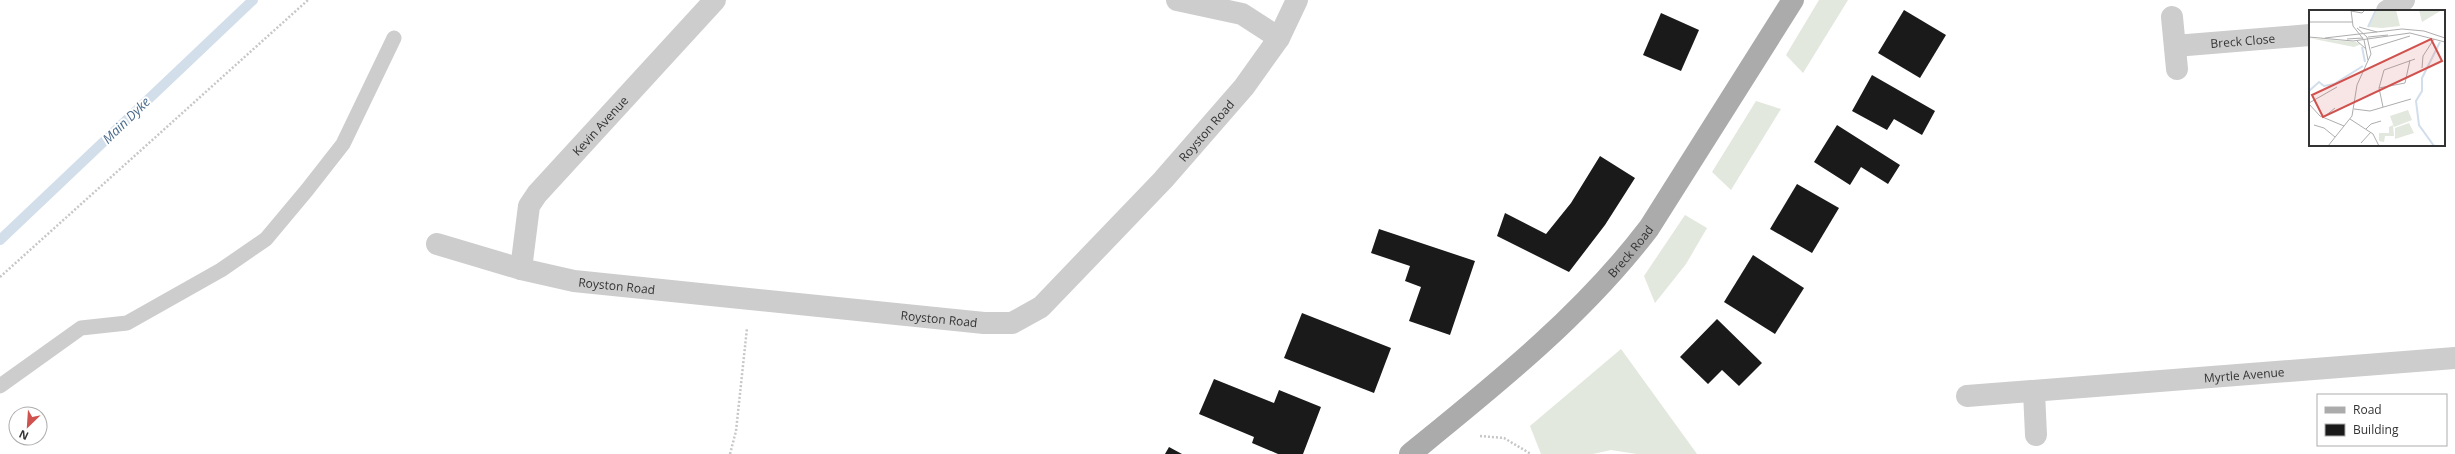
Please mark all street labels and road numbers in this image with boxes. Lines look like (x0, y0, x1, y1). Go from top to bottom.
street label: Breck Close (2210, 29, 2276, 52)
street label: Kevin Avenue (568, 92, 632, 159)
street label: Royston Road (1174, 96, 1238, 165)
street label: Breck Road (1603, 221, 1657, 281)
street label: Royston Road (578, 273, 656, 298)
street label: Royston Road (900, 306, 978, 331)
street label: Myrtle Avenue (2203, 363, 2285, 386)

